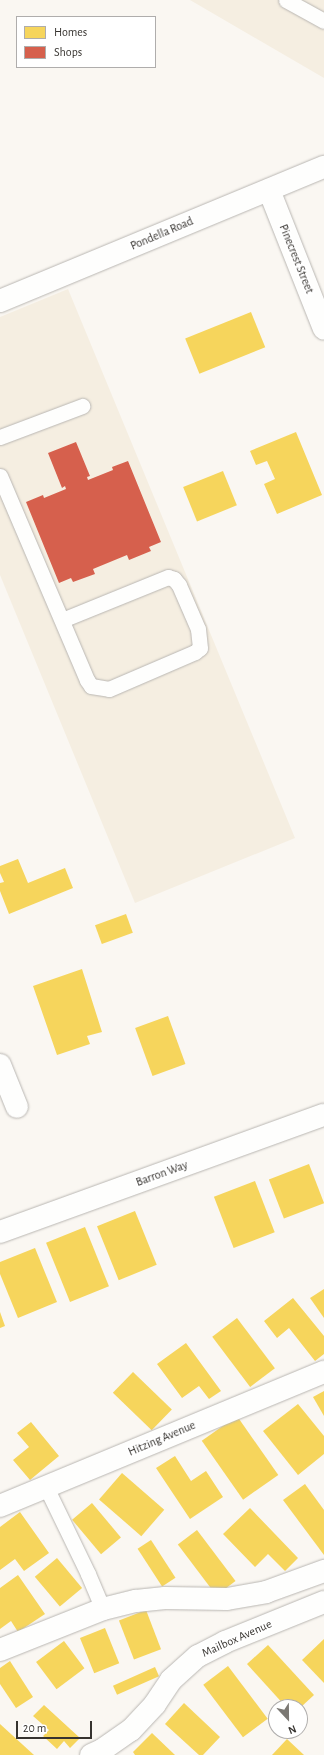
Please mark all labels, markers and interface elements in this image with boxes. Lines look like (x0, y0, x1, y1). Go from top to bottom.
legend (16, 16, 156, 68)
text: Homes (54, 26, 87, 38)
text: Shops (54, 46, 82, 58)
street label: Pondella Road (128, 214, 196, 254)
street label: Pinecrest Street (276, 222, 316, 296)
street label: Barron Way (134, 1158, 190, 1190)
street label: Hitzing Avenue (126, 1418, 198, 1460)
street label: Mailbox Avenue (200, 1617, 274, 1661)
north arrow (268, 1699, 308, 1739)
scale bar (18, 1713, 94, 1739)
text: 20 m (23, 1722, 46, 1734)
text: N (287, 1723, 298, 1736)

